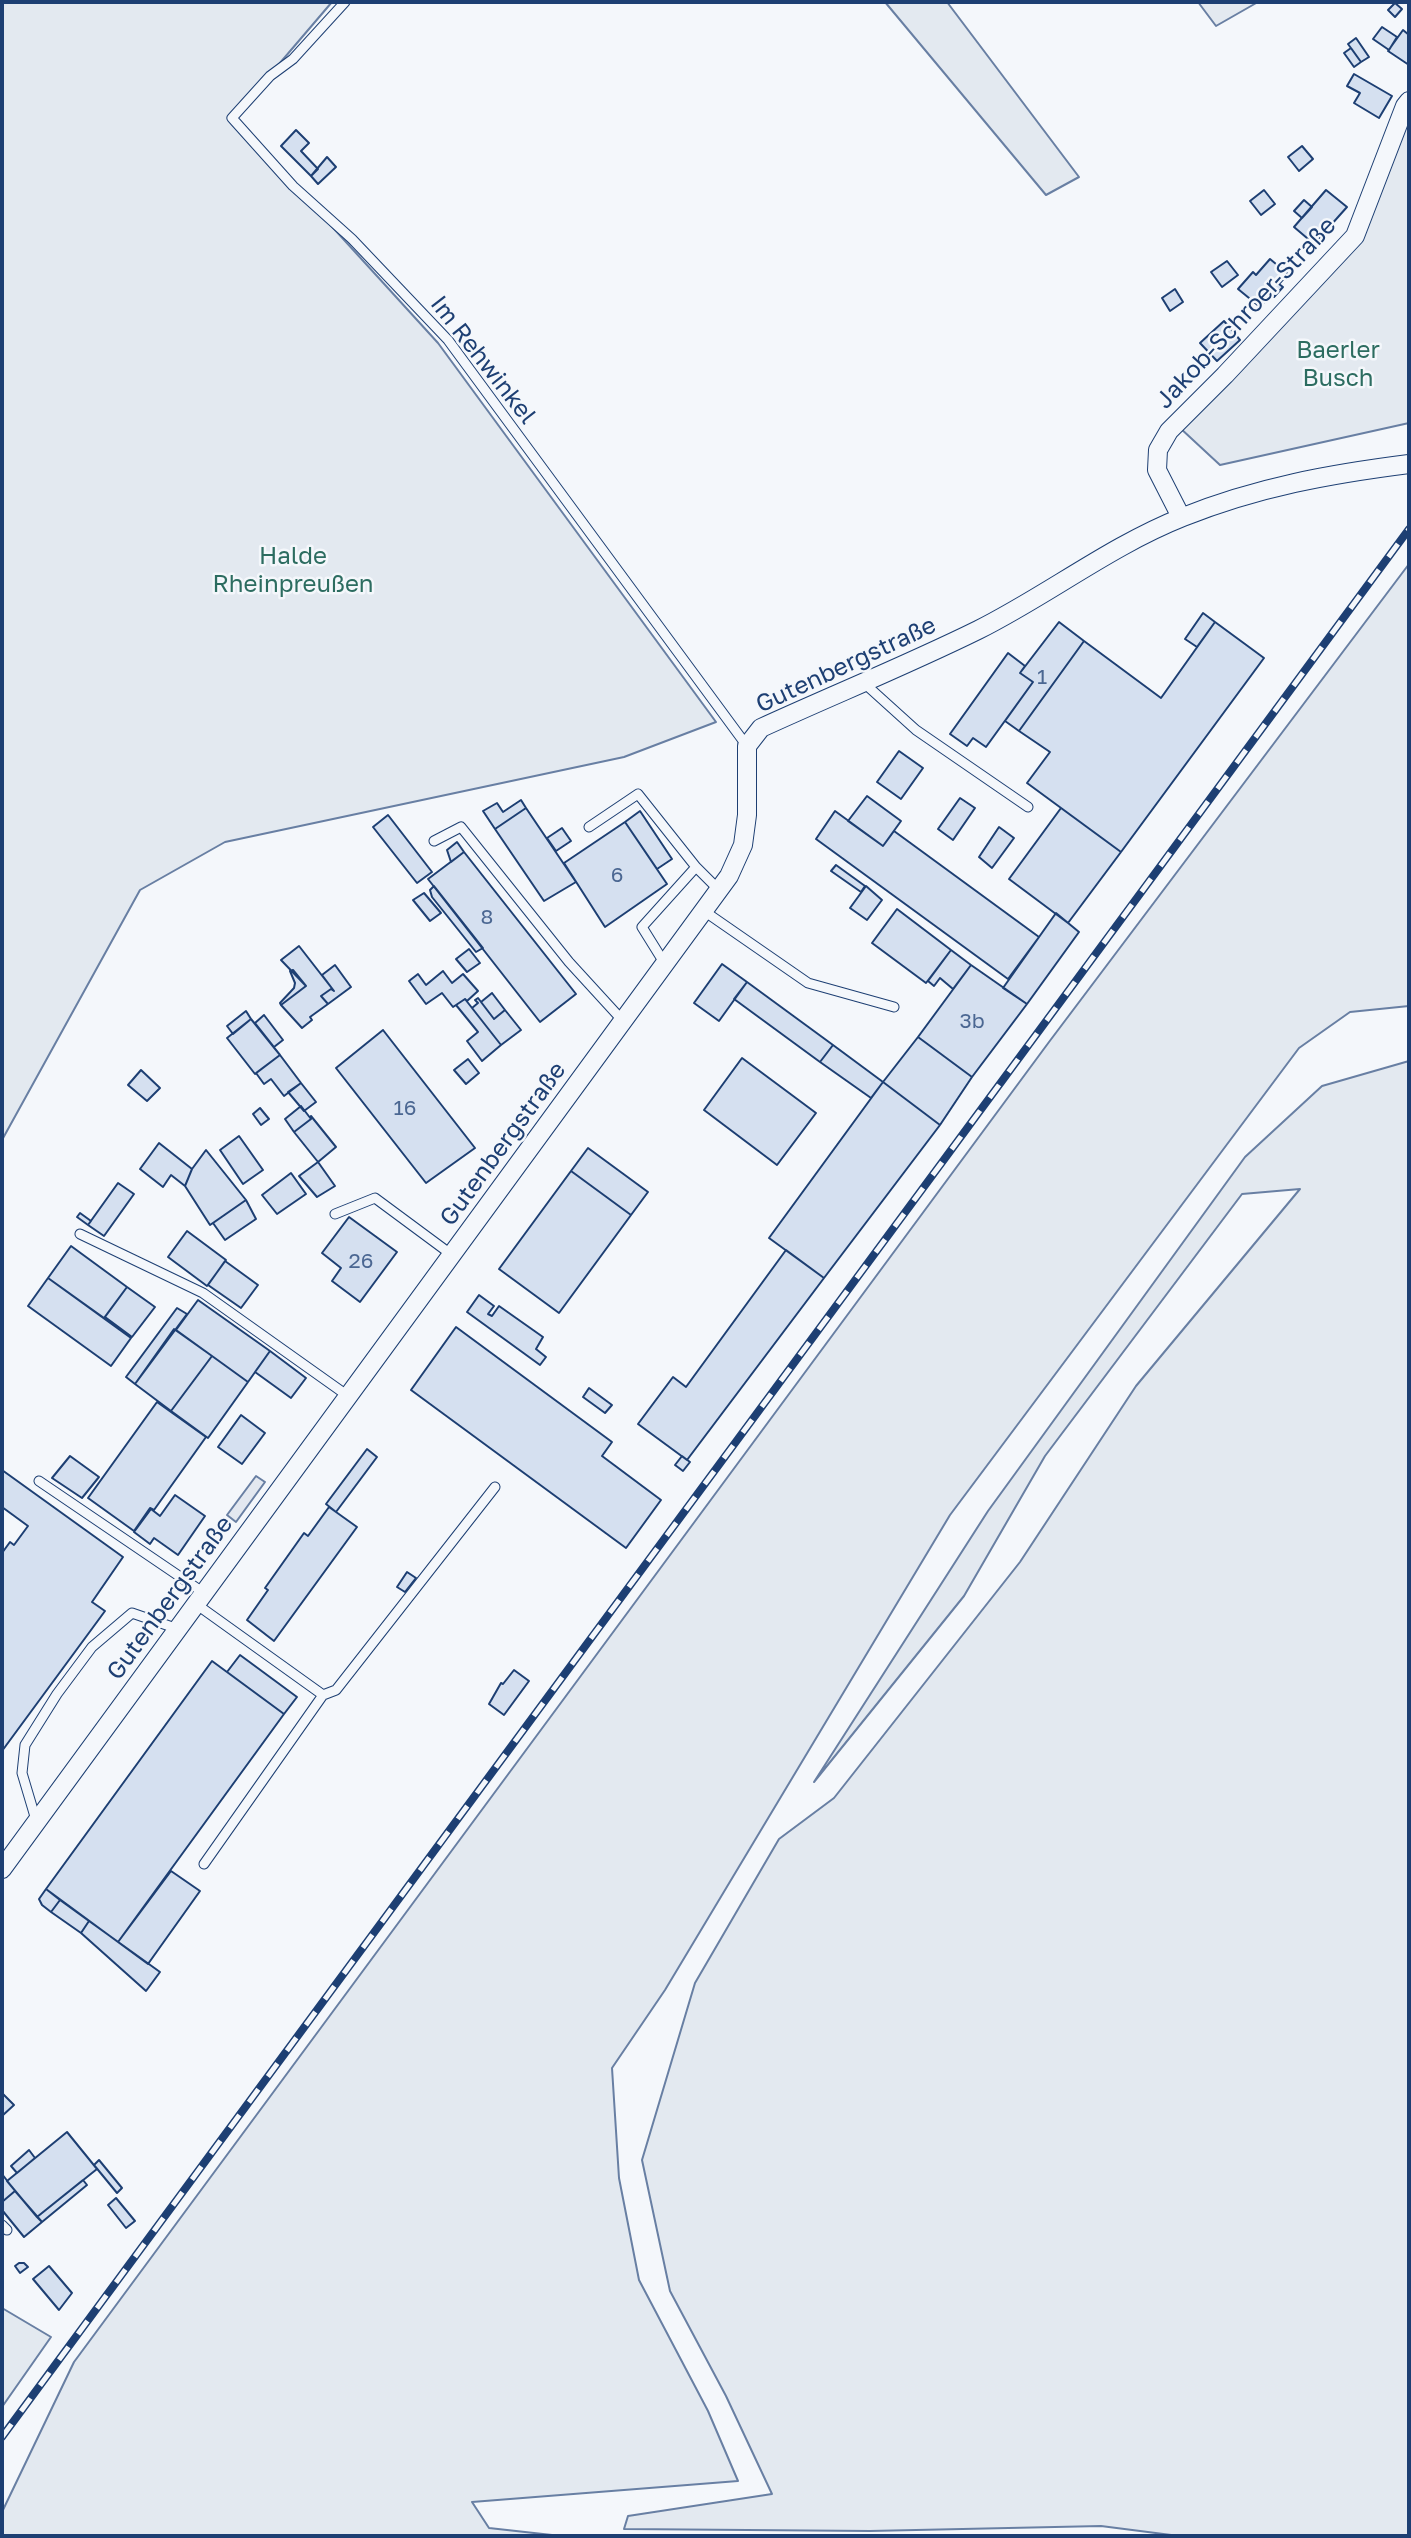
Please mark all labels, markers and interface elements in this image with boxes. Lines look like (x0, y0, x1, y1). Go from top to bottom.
street label: Jakob-Schroer-Straße (1150, 211, 1342, 415)
street label: Im Rehwinkel (424, 290, 542, 430)
park label: Baerler Busch (1296, 336, 1380, 392)
park label: Halde Rheinpreußen (212, 542, 374, 598)
street label: Gutenbergstraße (751, 611, 941, 719)
house number: 1 (1037, 664, 1047, 690)
house number: 6 (611, 862, 623, 888)
house number: 8 (481, 904, 493, 930)
house number: 3b (959, 1008, 985, 1034)
street label: Gutenbergstraße (434, 1057, 572, 1231)
house number: 16 (394, 1095, 416, 1121)
house number: 26 (349, 1248, 373, 1274)
street label: Gutenbergstraße (101, 1511, 239, 1685)

